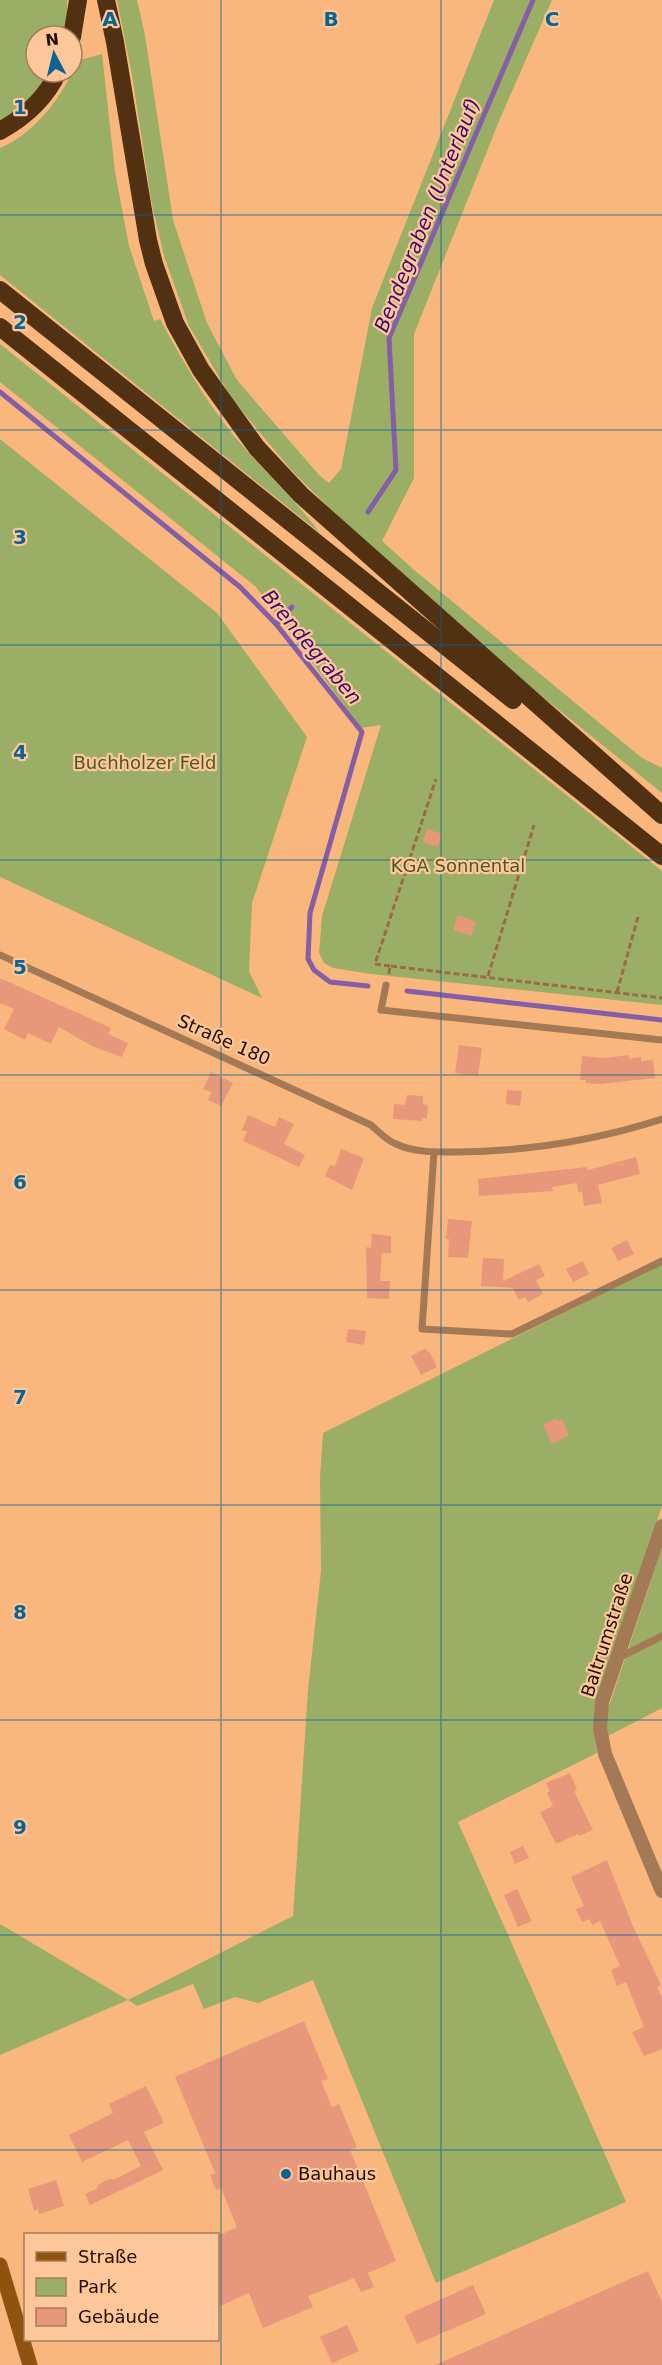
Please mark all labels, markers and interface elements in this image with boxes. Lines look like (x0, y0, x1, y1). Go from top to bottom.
text: A (102, 7, 118, 31)
text: B (323, 7, 339, 31)
text: C (545, 7, 559, 31)
north arrow (24, 24, 84, 84)
text: N (44, 29, 60, 50)
text: 1 (13, 95, 27, 119)
water label: Bendegraben (Unterlauf) (369, 95, 485, 335)
text: 2 (13, 310, 27, 334)
text: 3 (13, 525, 27, 549)
water label: Brendegraben (257, 585, 367, 709)
text: 4 (13, 740, 27, 764)
park label: Buchholzer Feld (74, 752, 217, 773)
park label: KGA Sonnental (391, 855, 525, 876)
text: 5 (13, 955, 27, 979)
street label: Straße 180 (175, 1010, 274, 1069)
text: 6 (13, 1170, 27, 1194)
text: 7 (13, 1385, 27, 1409)
street label: Baltrumstraße (577, 1570, 636, 1699)
text: 8 (13, 1600, 27, 1624)
text: 9 (13, 1815, 27, 1839)
place label: Bauhaus (298, 2163, 376, 2184)
marker: Bauhaus (279, 2167, 293, 2181)
legend (24, 2233, 219, 2341)
text: Straße (78, 2246, 137, 2267)
text: Park (78, 2276, 117, 2297)
text: Gebäude (78, 2306, 159, 2327)

